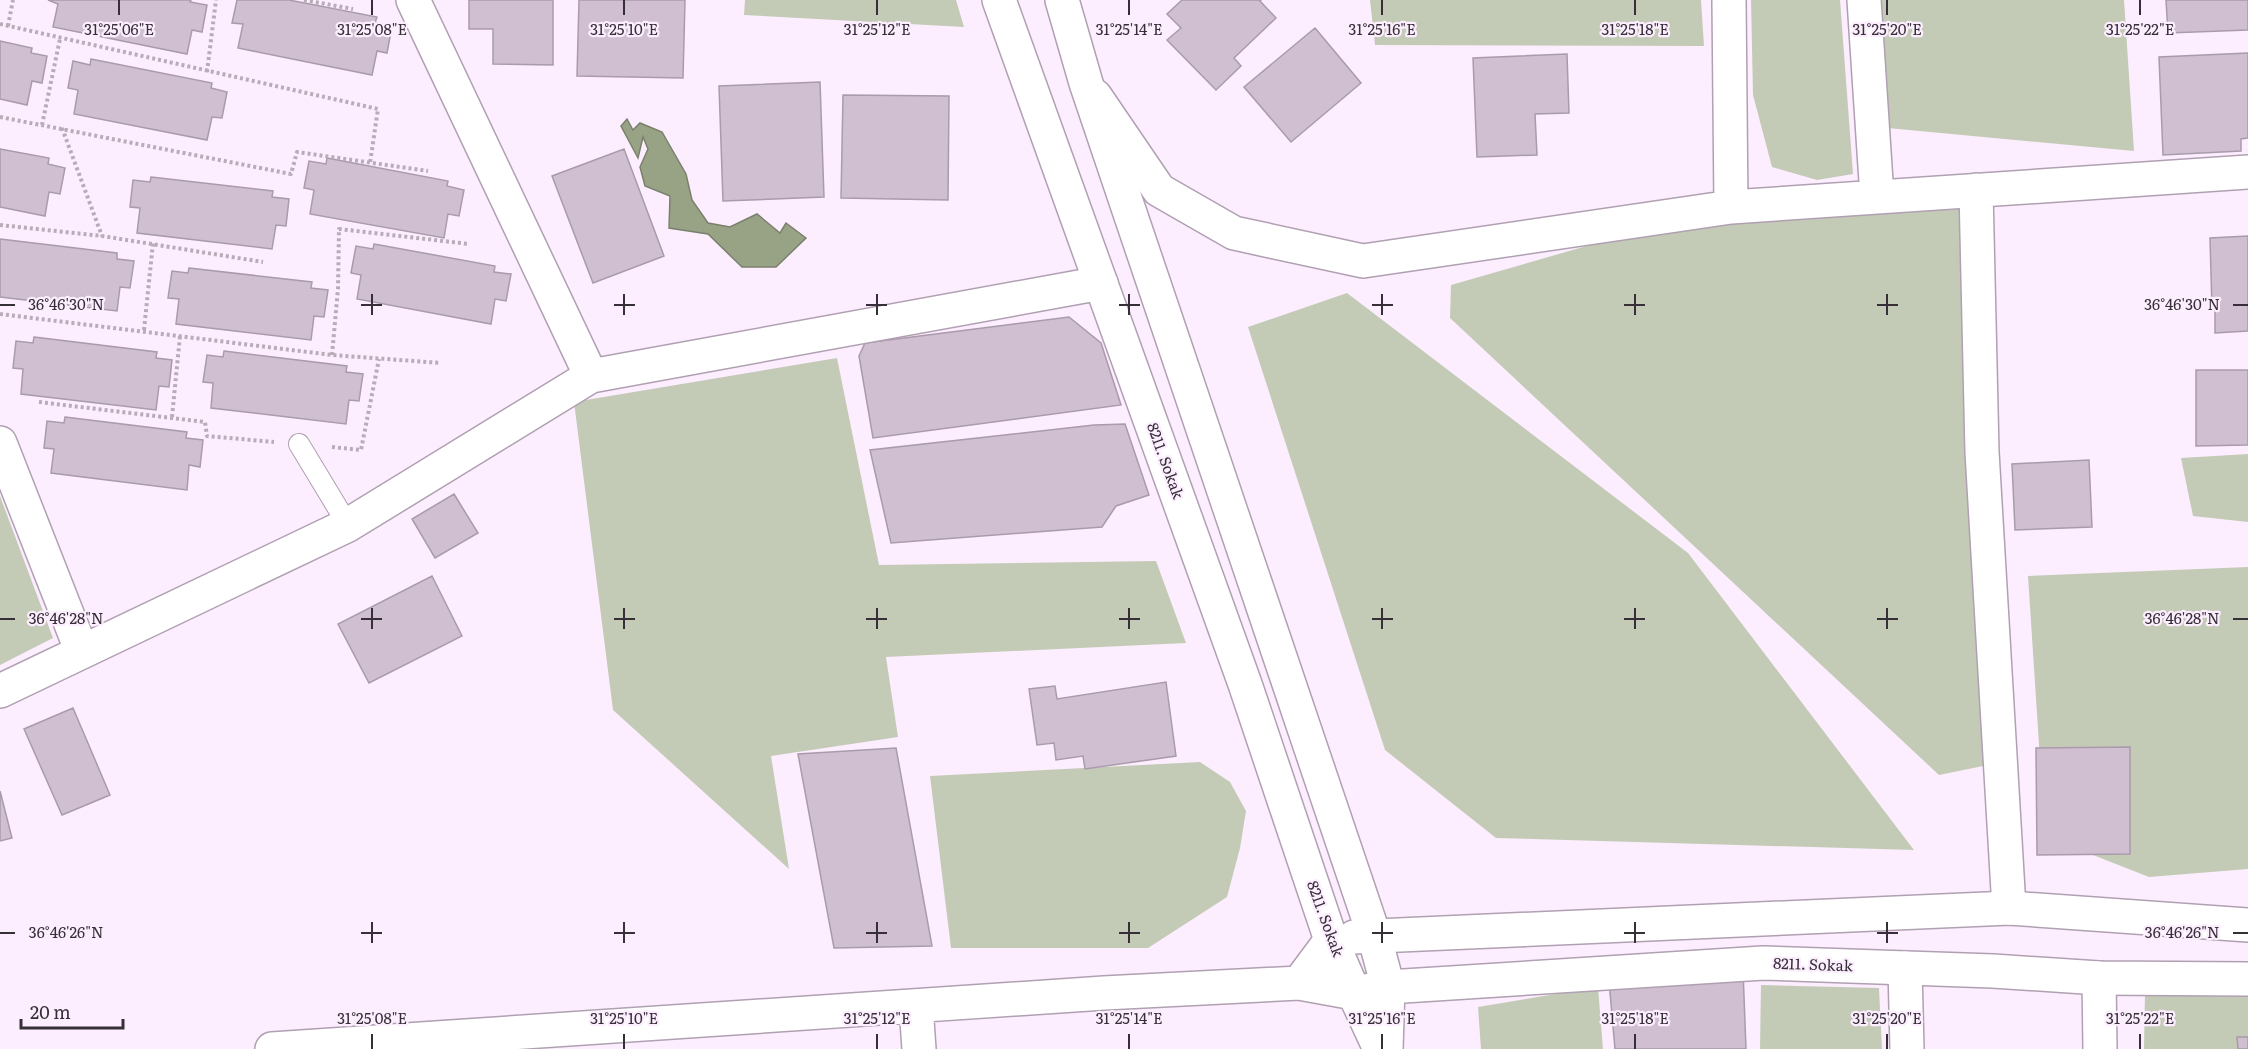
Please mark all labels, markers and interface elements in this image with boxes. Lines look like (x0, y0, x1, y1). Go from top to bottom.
text: 31°25'06"E (84, 17, 154, 40)
text: 31°25'08"E (337, 17, 407, 40)
text: 31°25'10"E (590, 17, 658, 40)
text: 31°25'12"E (844, 17, 910, 40)
text: 31°25'14"E (1095, 17, 1163, 40)
text: 31°25'16"E (1348, 17, 1416, 40)
text: 31°25'18"E (1601, 17, 1669, 40)
text: 31°25'20"E (1852, 17, 1922, 40)
text: 31°25'22"E (2106, 17, 2174, 40)
text: 36°46'30"N (28, 292, 104, 315)
text: 36°46'30"N (2144, 292, 2220, 315)
street label: 8211. Sokak (1142, 419, 1191, 503)
text: 36°46'28"N (28, 606, 104, 629)
text: 36°46'28"N (2144, 606, 2220, 629)
street label: 8211. Sokak (1302, 877, 1351, 961)
text: 36°46'26"N (29, 920, 103, 943)
text: 36°46'26"N (2145, 920, 2219, 943)
street label: 8211. Sokak (1773, 951, 1854, 976)
scale bar (21, 992, 123, 1030)
text: 20 m (30, 998, 71, 1025)
text: 31°25'08"E (337, 1006, 407, 1029)
text: 31°25'10"E (590, 1006, 658, 1029)
text: 31°25'12"E (844, 1006, 910, 1029)
text: 31°25'14"E (1095, 1006, 1163, 1029)
text: 31°25'16"E (1348, 1006, 1416, 1029)
text: 31°25'18"E (1601, 1006, 1669, 1029)
text: 31°25'20"E (1852, 1006, 1922, 1029)
text: 31°25'22"E (2106, 1006, 2174, 1029)

